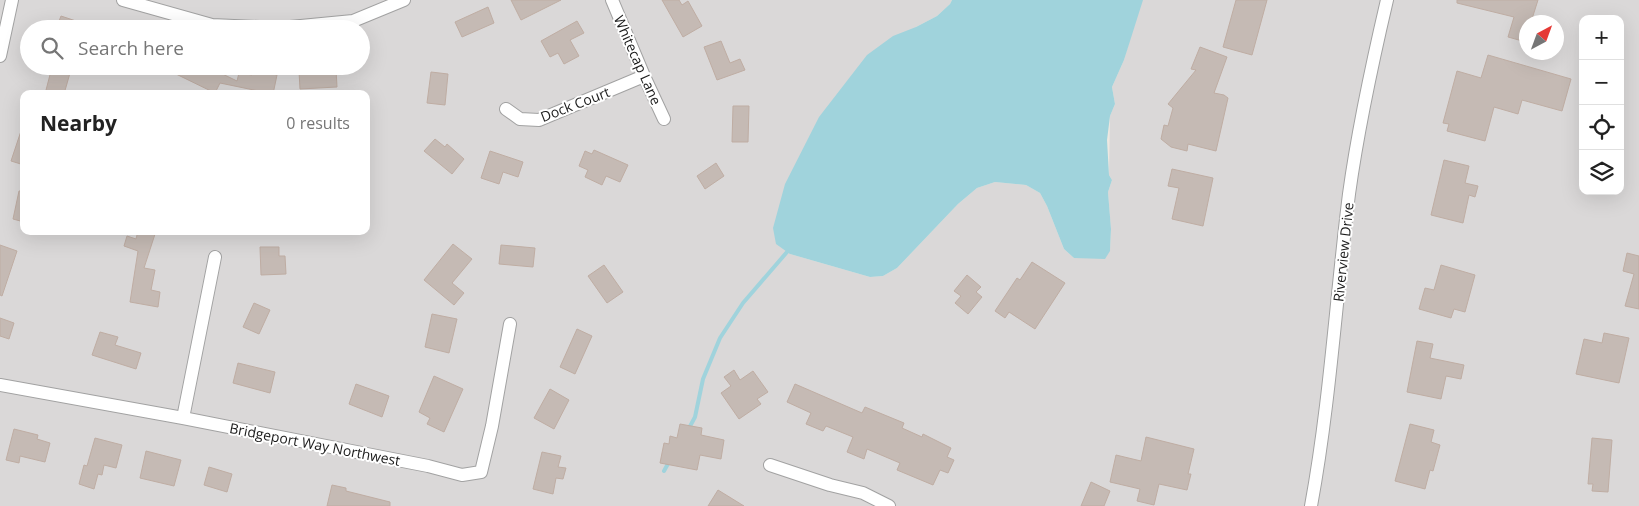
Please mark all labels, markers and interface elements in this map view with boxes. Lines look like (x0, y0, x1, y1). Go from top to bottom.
street label: Whitecap Lane (610, 12, 666, 108)
north arrow (1519, 15, 1564, 60)
map controls (1579, 15, 1624, 195)
button: + (1579, 15, 1624, 60)
search box (20, 20, 370, 75)
icon: search (38, 34, 66, 62)
text: Search here (78, 35, 184, 61)
button: − (1579, 60, 1624, 105)
street label: Dock Court (538, 82, 612, 126)
button: locate (1579, 105, 1624, 150)
text: Nearby (40, 109, 117, 137)
text: 0 results (286, 112, 350, 134)
button: layers (1579, 150, 1624, 195)
street label: Riverview Drive (1328, 201, 1358, 303)
street label: Bridgeport Way Northwest (228, 418, 402, 470)

